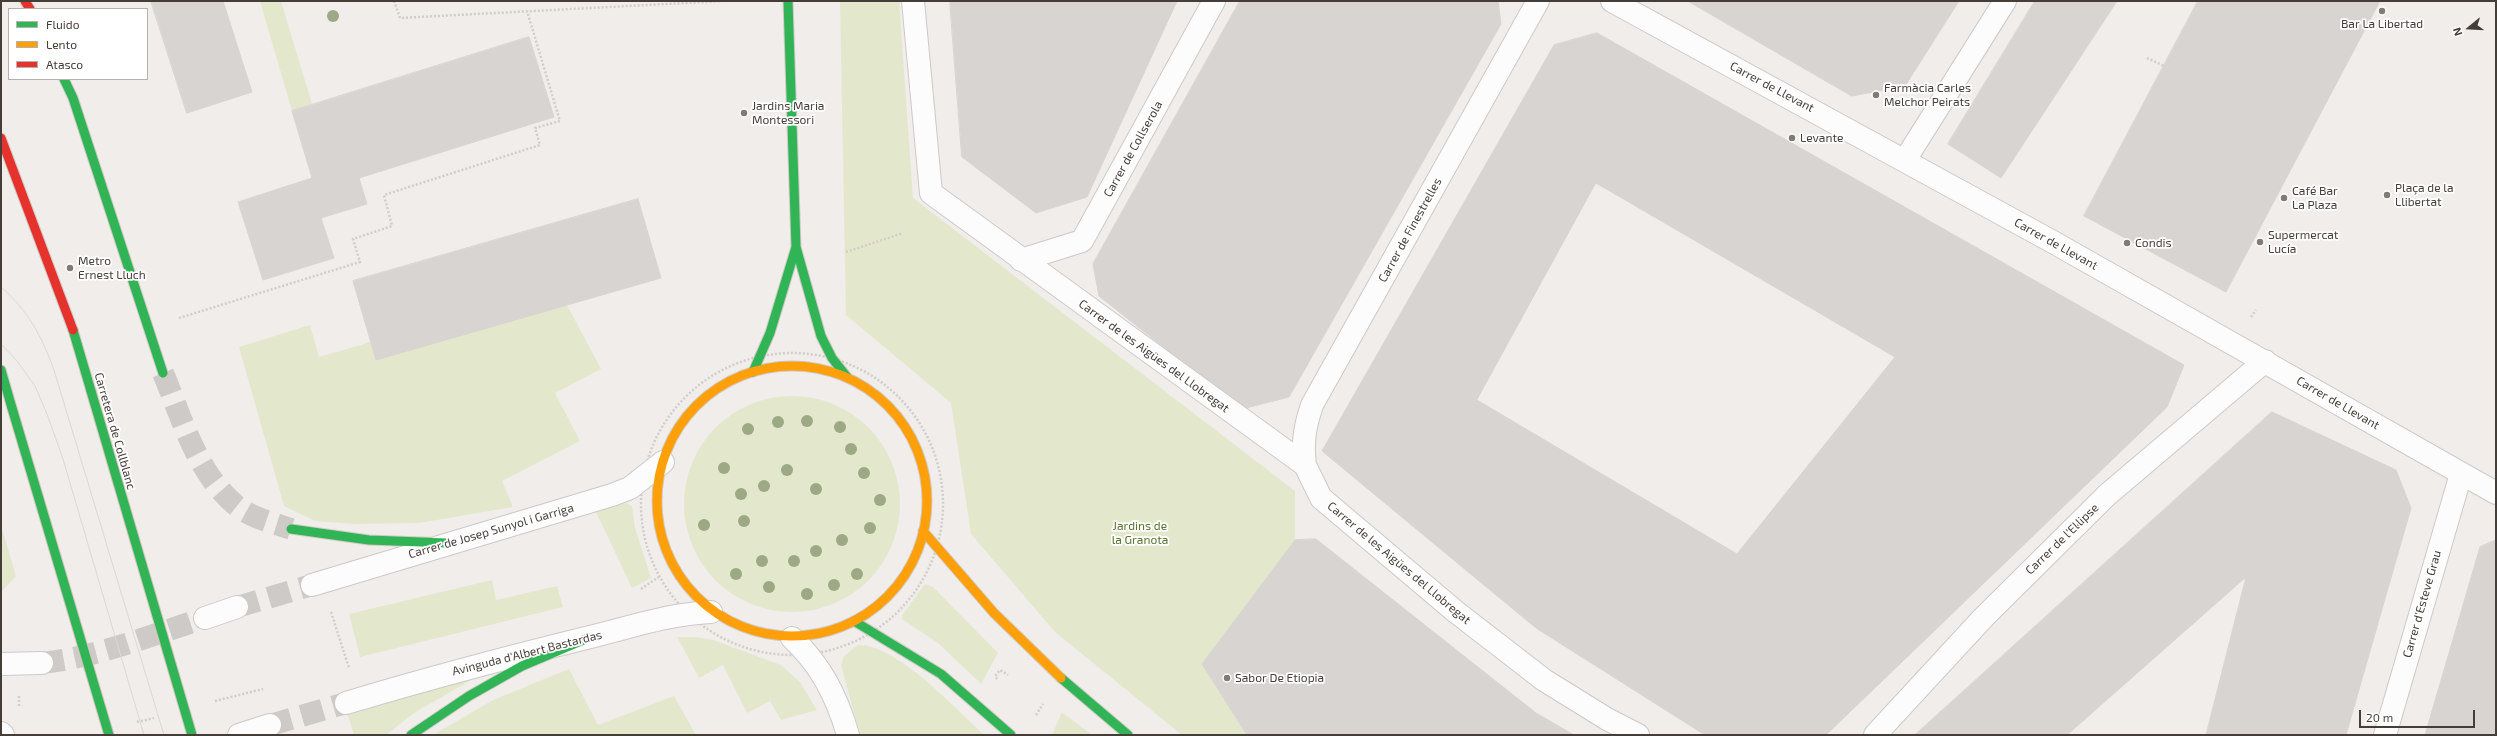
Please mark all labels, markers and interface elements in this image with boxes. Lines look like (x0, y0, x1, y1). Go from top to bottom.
marker: Bar La Libertad (2377, 6, 2387, 16)
legend (8, 8, 148, 80)
north arrow (2449, 8, 2489, 48)
text: Fluido (46, 17, 80, 31)
place label: Bar La Libertad (2341, 17, 2423, 31)
text: N (2450, 26, 2465, 38)
text: Lento (46, 37, 77, 51)
text: Atasco (46, 57, 83, 71)
street label: Carrer de Llevant (1727, 59, 1817, 115)
place label: Farmàcia Carles Melchor Peirats (1884, 81, 1971, 109)
marker: Farmàcia Carles Melchor Peirats (1871, 90, 1881, 100)
street label: Carrer de Collserola (1101, 98, 1165, 200)
place label: Jardins Maria Montessori (752, 99, 824, 127)
marker: Jardins Maria Montessori (739, 108, 749, 118)
place label: Levante (1800, 131, 1843, 145)
marker: Levante (1787, 133, 1797, 143)
street label: Carrer de Finestrelles (1375, 175, 1445, 285)
place label: Plaça de la Llibertat (2395, 181, 2454, 209)
place label: Café Bar La Plaza (2292, 184, 2338, 212)
marker: Plaça de la Llibertat (2382, 190, 2392, 200)
marker: Café Bar La Plaza (2279, 193, 2289, 203)
street label: Carrer de Llevant (2012, 215, 2100, 273)
place label: Supermercat Lucía (2268, 228, 2338, 256)
place label: Condis (2135, 236, 2172, 250)
marker: Supermercat Lucía (2255, 237, 2265, 247)
marker: Condis (2122, 238, 2132, 248)
place label: Metro Ernest Lluch (78, 254, 146, 282)
marker: Metro Ernest Lluch (65, 263, 75, 273)
street label: Carrer de les Aigües del Llobregat (1076, 296, 1232, 416)
street label: Carretera de Collblanc (91, 371, 139, 491)
street label: Carrer de Llevant (2294, 373, 2382, 433)
street label: Carrer de les Aigües del Llobregat (1324, 499, 1474, 627)
street label: Carrer de Josep Sunyol i Garriga (407, 500, 575, 562)
street label: Carrer de l'El·lipse (2022, 500, 2102, 578)
park label: Jardins de la Granota (1112, 519, 1168, 547)
street label: Carrer d'Esteve Grau (2400, 549, 2444, 659)
street label: Avinguda d'Albert Bastardas (451, 627, 603, 679)
place label: Sabor De Etiopia (1235, 671, 1324, 685)
marker: Sabor De Etiopia (1222, 673, 1232, 683)
scale bar (2361, 702, 2477, 728)
text: 20 m (2366, 710, 2393, 724)

